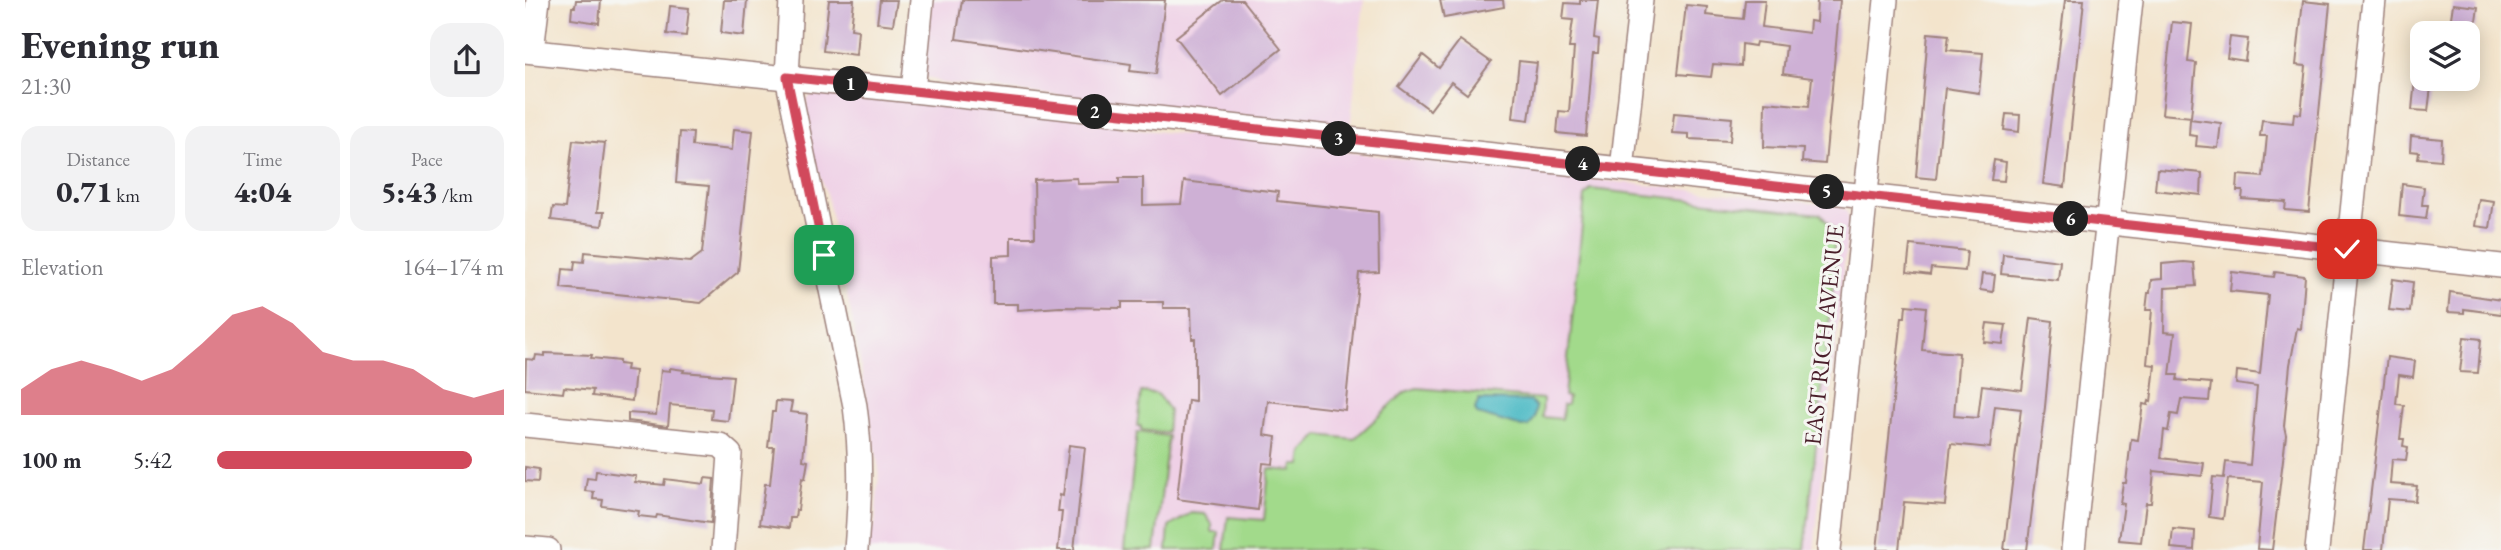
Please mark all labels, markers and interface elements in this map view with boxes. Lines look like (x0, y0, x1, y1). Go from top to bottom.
text: Evening run (21, 20, 219, 69)
map controls (2410, 21, 2480, 91)
button: layers (2410, 21, 2480, 91)
button: share (430, 23, 504, 97)
pin: 1 (833, 66, 869, 102)
text: 21:30 (21, 71, 71, 101)
text: 1 (845, 71, 856, 96)
pin: 2 (1077, 94, 1113, 130)
text: 2 (1089, 99, 1100, 124)
pin: 3 (1321, 122, 1357, 156)
text: 3 (1333, 126, 1344, 151)
pin: 4 (1565, 146, 1601, 182)
text: Distance (66, 147, 130, 172)
text: Time (243, 147, 282, 172)
text: Pace (411, 147, 443, 172)
text: 4 (1577, 151, 1588, 176)
text: 0.71 (56, 172, 112, 211)
text: 4:04 (234, 172, 291, 211)
text: 5:43 (381, 172, 438, 211)
pin: 5 (1809, 174, 1845, 210)
text: 5 (1821, 179, 1832, 204)
text: km (112, 183, 140, 208)
text: /km (438, 183, 473, 208)
pin: 6 (2053, 202, 2089, 236)
text: 6 (2065, 206, 2076, 231)
pin (2317, 219, 2377, 279)
street label: EAST RICH AVENUE (1796, 223, 1851, 447)
pin (794, 225, 854, 285)
icon: check (2328, 230, 2366, 268)
icon: arrive (805, 236, 843, 274)
text: Elevation (21, 252, 104, 282)
text: 164–174 m (403, 252, 504, 282)
text: 100 m (21, 445, 82, 475)
text: 5:42 (133, 445, 172, 475)

